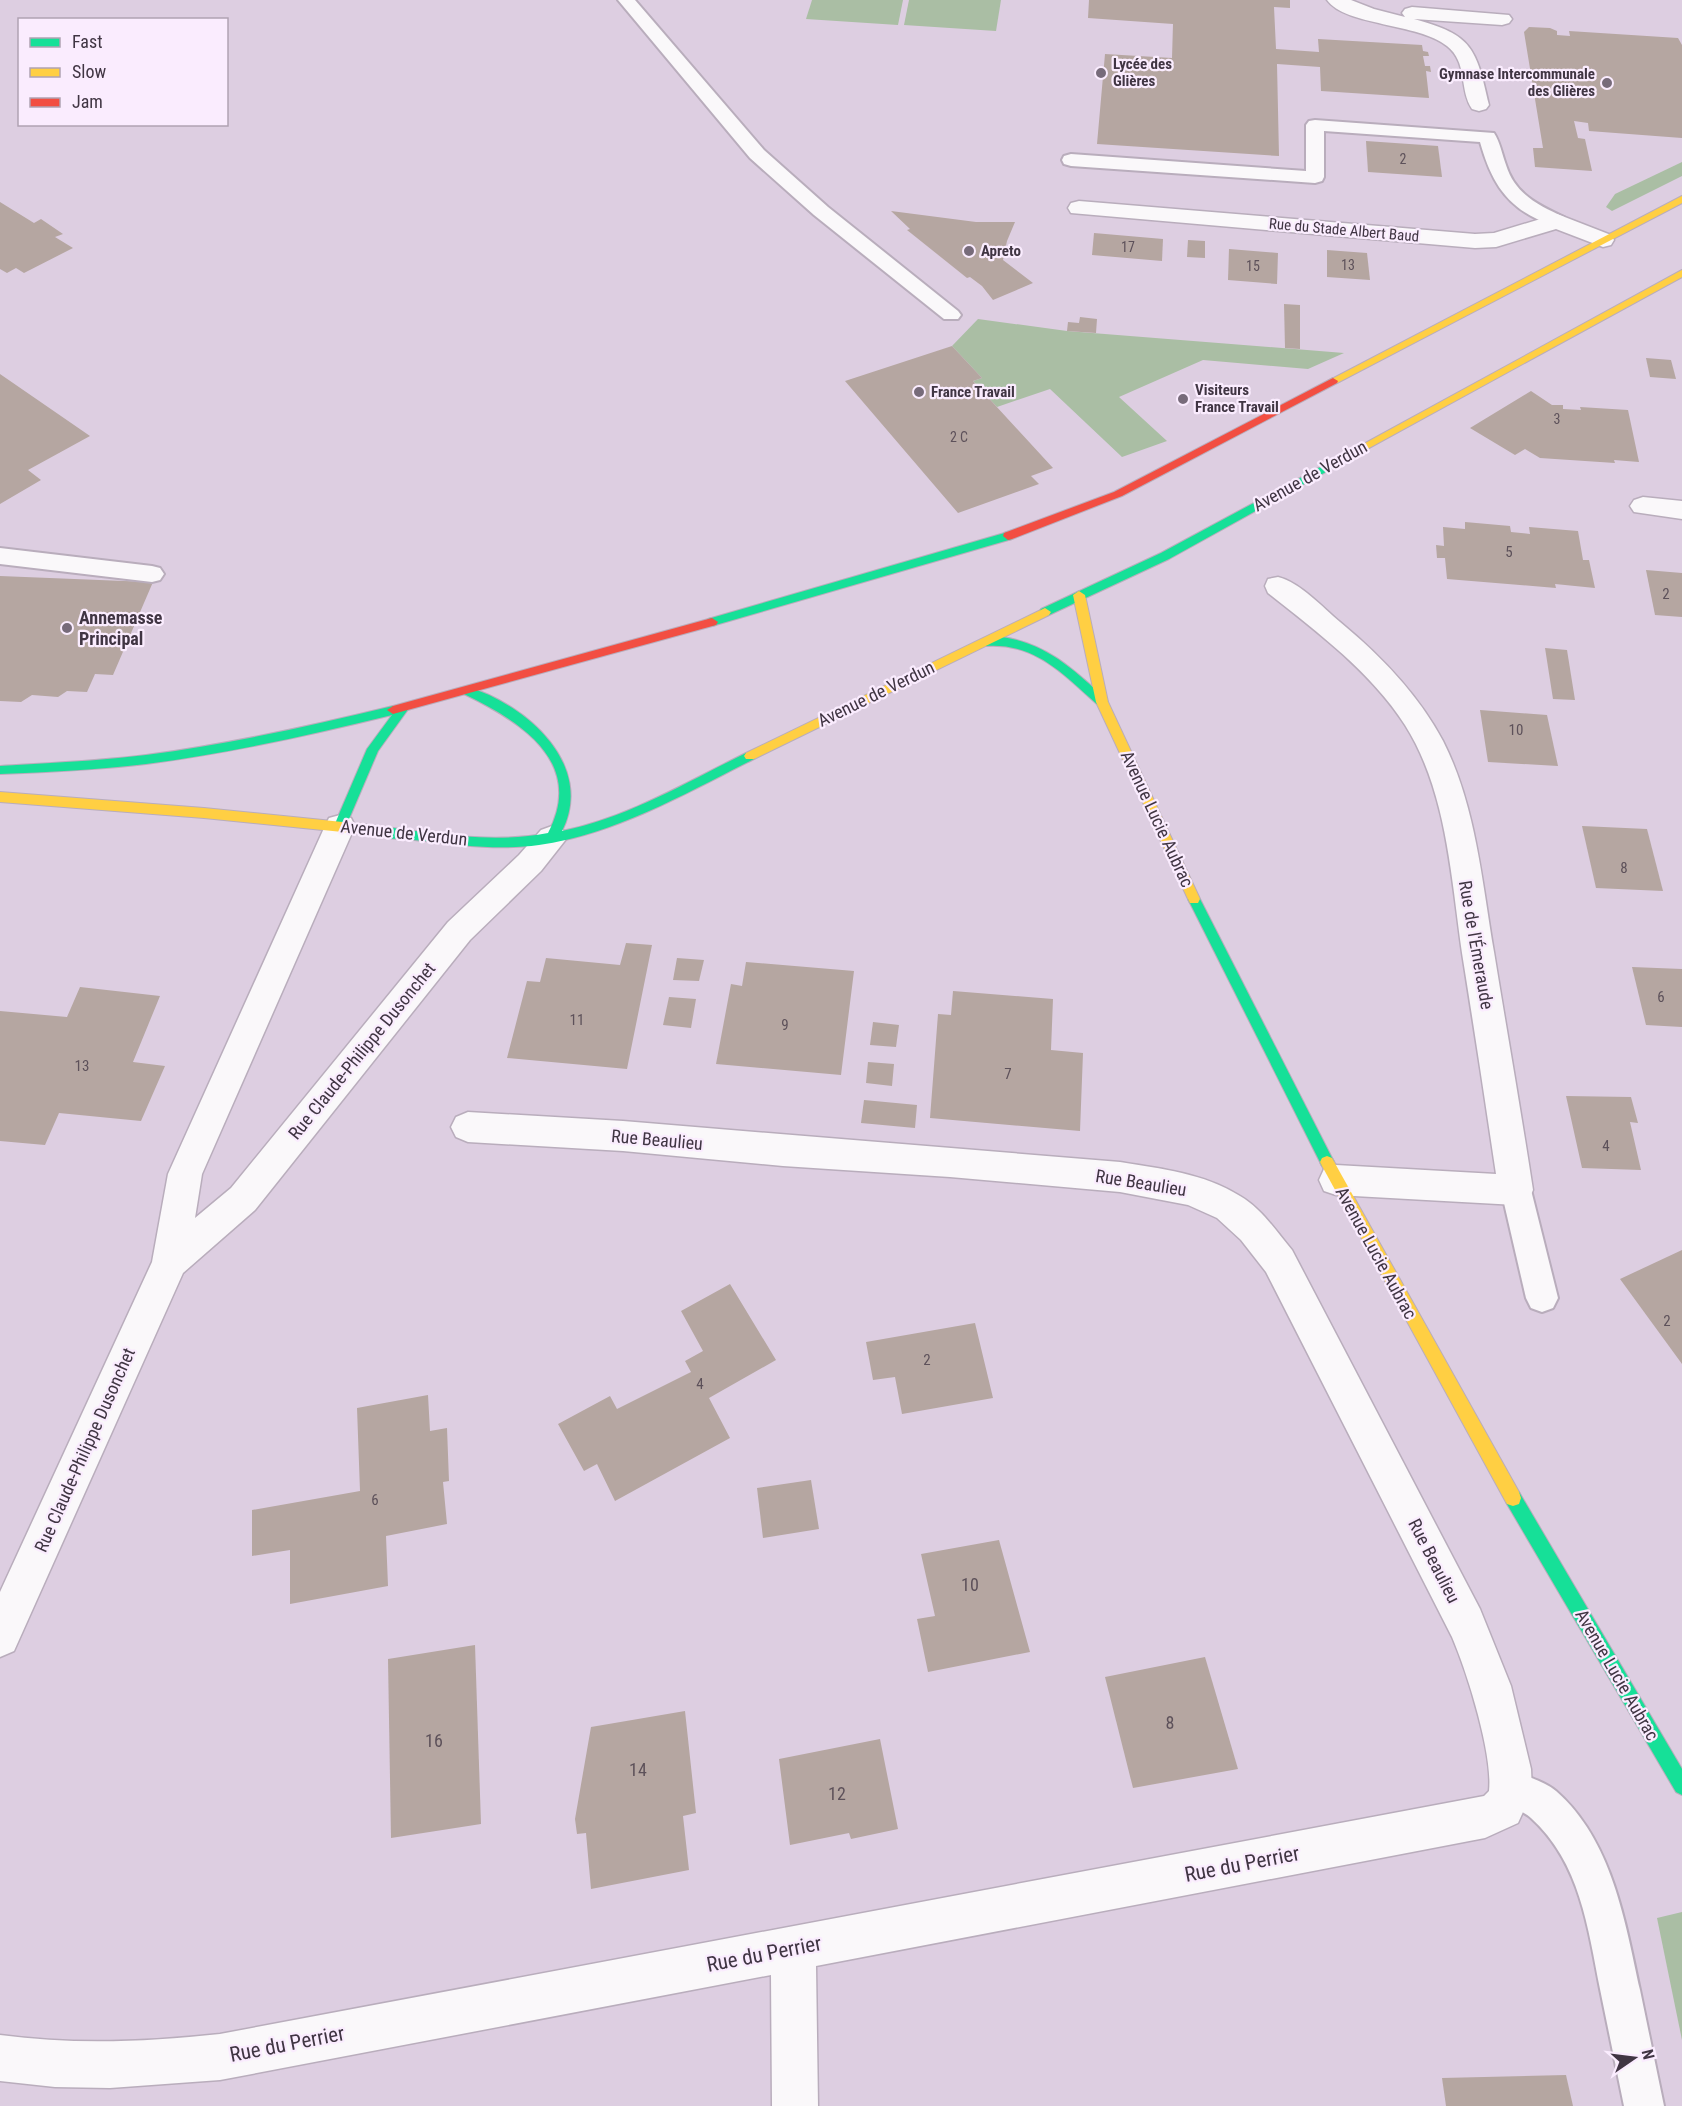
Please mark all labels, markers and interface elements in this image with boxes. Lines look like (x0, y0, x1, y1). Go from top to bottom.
legend (18, 18, 228, 126)
text: Fast (72, 31, 103, 52)
place label: Lycée des Glières (1113, 55, 1172, 90)
text: Slow (72, 61, 107, 82)
place label: Gymnase Intercommunale des Glières (1439, 65, 1595, 100)
marker: Lycée des Glières (1094, 66, 1108, 80)
marker: Gymnase Intercommunale des Glières (1600, 76, 1614, 90)
text: Jam (72, 91, 103, 112)
house number: 2 (1400, 151, 1407, 167)
street label: Rue du Stade Albert Baud (1268, 214, 1420, 246)
house number: 17 (1121, 239, 1135, 255)
place label: Apreto (981, 242, 1021, 260)
marker: Apreto (962, 244, 976, 258)
house number: 13 (1341, 257, 1355, 273)
house number: 15 (1246, 258, 1260, 274)
place label: Visiteurs France Travail (1195, 381, 1279, 416)
place label: France Travail (931, 383, 1015, 401)
marker: France Travail (912, 385, 926, 399)
marker: Visiteurs France Travail (1176, 392, 1190, 406)
house number: 3 (1554, 411, 1560, 427)
house number: 2 C (950, 429, 968, 445)
street label: Avenue de Verdun (1249, 436, 1371, 516)
house number: 5 (1505, 543, 1513, 561)
house number: 2 (1662, 585, 1670, 603)
place label: Annemasse Principal (79, 607, 163, 649)
marker: Annemasse Principal (60, 621, 74, 635)
street label: Avenue de Verdun (814, 656, 938, 731)
house number: 10 (1509, 721, 1523, 739)
street label: Avenue Lucie Aubrac (1117, 747, 1198, 890)
street label: Avenue de Verdun (340, 815, 468, 850)
house number: 8 (1620, 859, 1628, 877)
street label: Rue de l'Émeraude (1455, 879, 1498, 1011)
street label: Rue Claude-Philippe Dusonchet (284, 958, 439, 1143)
house number: 6 (1657, 988, 1665, 1006)
house number: 11 (570, 1011, 584, 1029)
house number: 9 (781, 1016, 789, 1034)
house number: 13 (75, 1057, 89, 1075)
house number: 7 (1004, 1065, 1012, 1083)
street label: Rue Beaulieu (610, 1125, 704, 1154)
house number: 4 (1602, 1137, 1610, 1155)
street label: Rue Beaulieu (1094, 1165, 1188, 1200)
street label: Avenue Lucie Aubrac (1331, 1183, 1421, 1322)
house number: 2 (1663, 1312, 1671, 1330)
street label: Rue Claude-Philippe Dusonchet (30, 1344, 139, 1555)
house number: 2 (923, 1351, 931, 1369)
house number: 4 (696, 1375, 704, 1393)
house number: 6 (371, 1491, 379, 1509)
street label: Rue Beaulieu (1404, 1515, 1465, 1606)
house number: 10 (961, 1574, 979, 1595)
street label: Avenue Lucie Aubrac (1571, 1606, 1663, 1744)
house number: 8 (1166, 1712, 1174, 1733)
house number: 16 (425, 1730, 443, 1751)
house number: 14 (629, 1759, 647, 1780)
house number: 12 (828, 1783, 846, 1804)
street label: Rue du Perrier (1182, 1841, 1302, 1887)
street label: Rue du Perrier (704, 1931, 824, 1977)
street label: Rue du Perrier (227, 2021, 347, 2067)
north arrow (1604, 2028, 1664, 2088)
text: N (1638, 2047, 1658, 2062)

